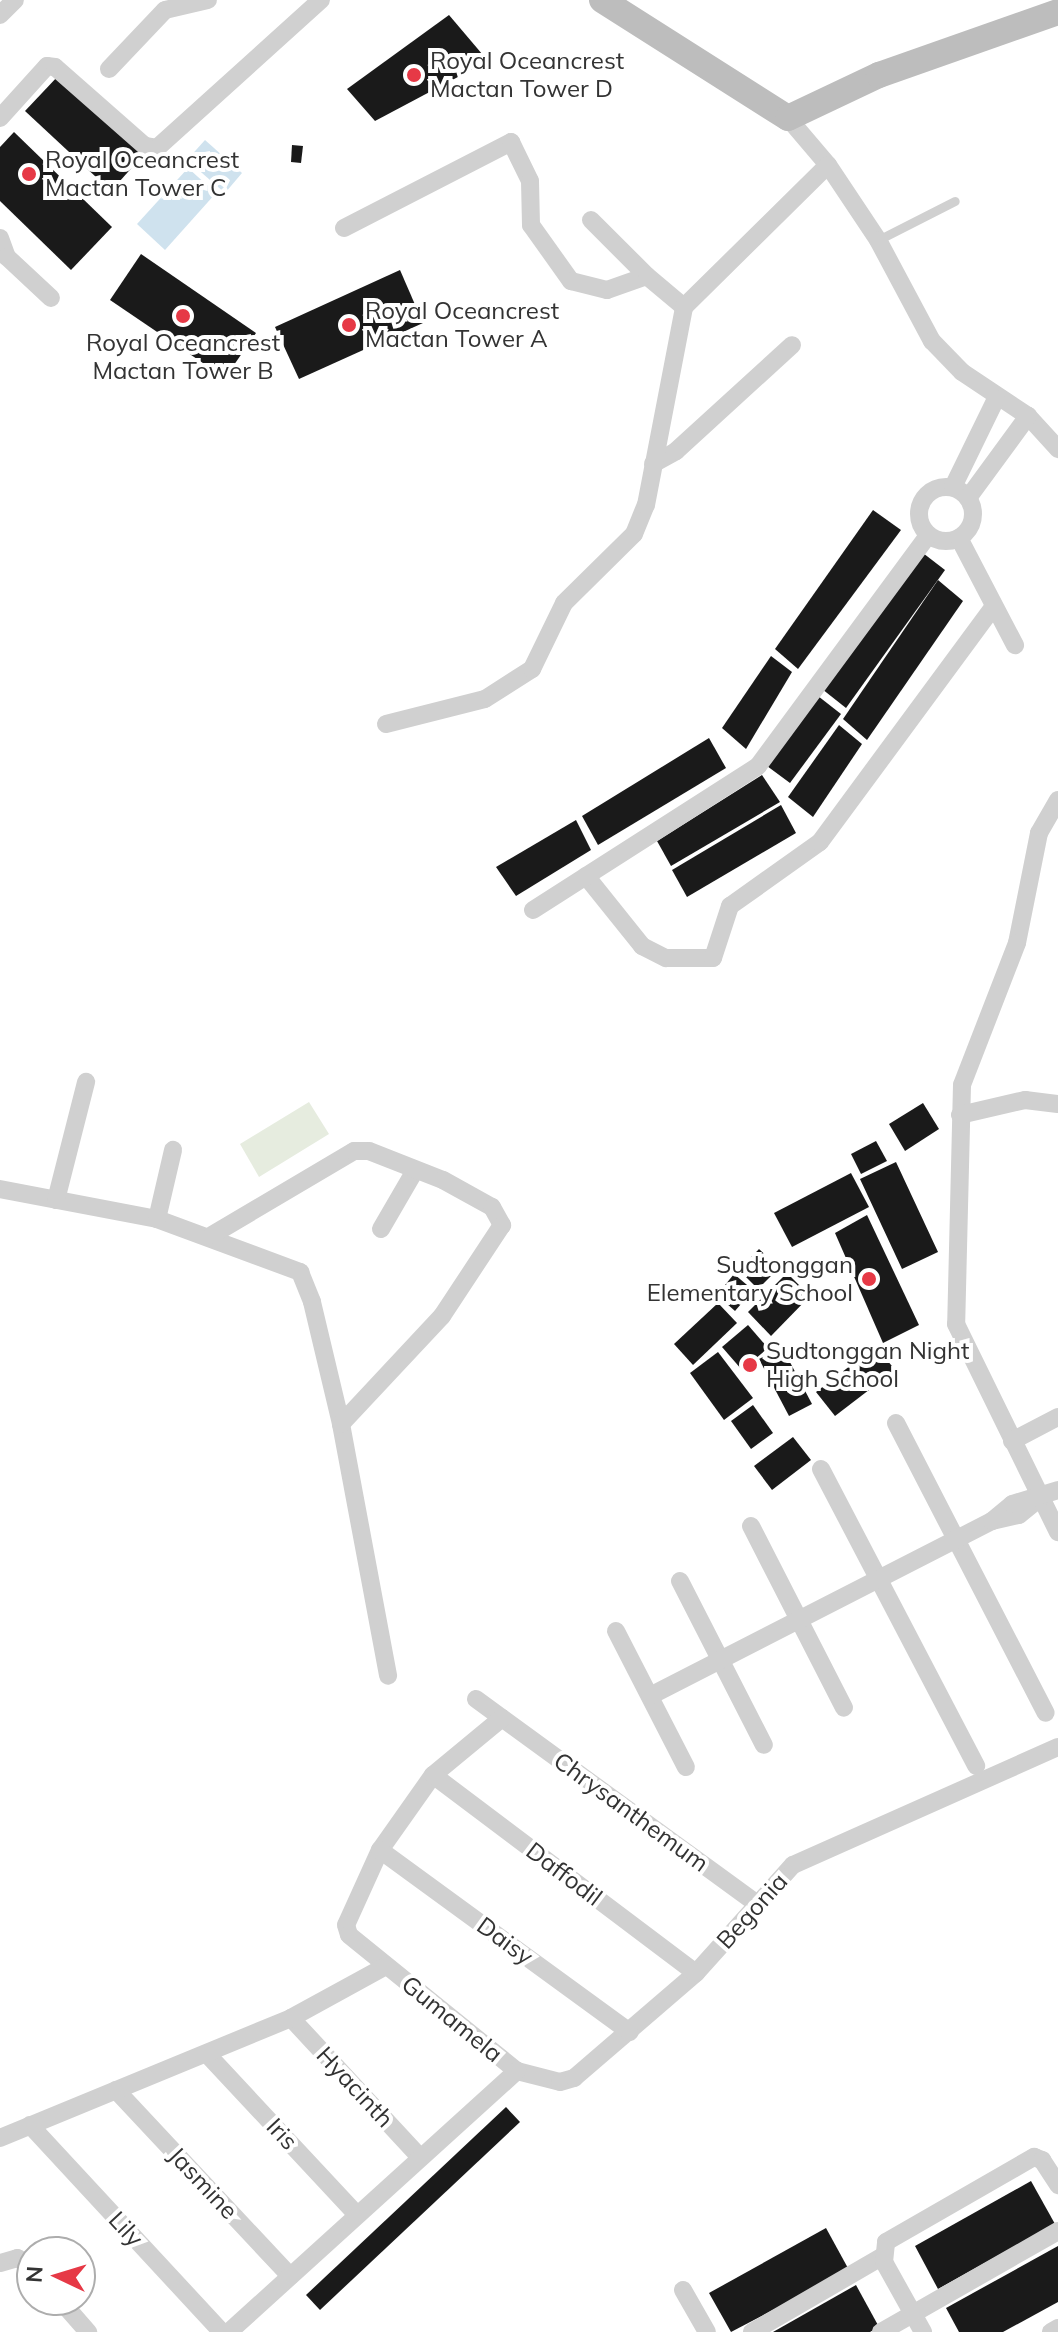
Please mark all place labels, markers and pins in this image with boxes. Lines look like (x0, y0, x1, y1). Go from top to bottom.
place label: Royal Oceancrest Mactan Tower D (430, 47, 624, 103)
marker: Royal Oceancrest Mactan Tower D (405, 66, 423, 84)
place label: Royal Oceancrest Mactan Tower C (45, 146, 239, 202)
marker: Royal Oceancrest Mactan Tower C (20, 165, 38, 183)
place label: Royal Oceancrest Mactan Tower A (365, 297, 559, 353)
marker: Royal Oceancrest Mactan Tower B (174, 307, 192, 325)
marker: Royal Oceancrest Mactan Tower A (340, 316, 358, 334)
place label: Royal Oceancrest Mactan Tower B (86, 329, 280, 385)
place label: Sudtonggan Elementary School (647, 1251, 853, 1307)
marker: Sudtonggan Elementary School (860, 1270, 878, 1288)
place label: Sudtonggan Night High School (766, 1337, 969, 1393)
marker: Sudtonggan Night High School (741, 1356, 759, 1374)

